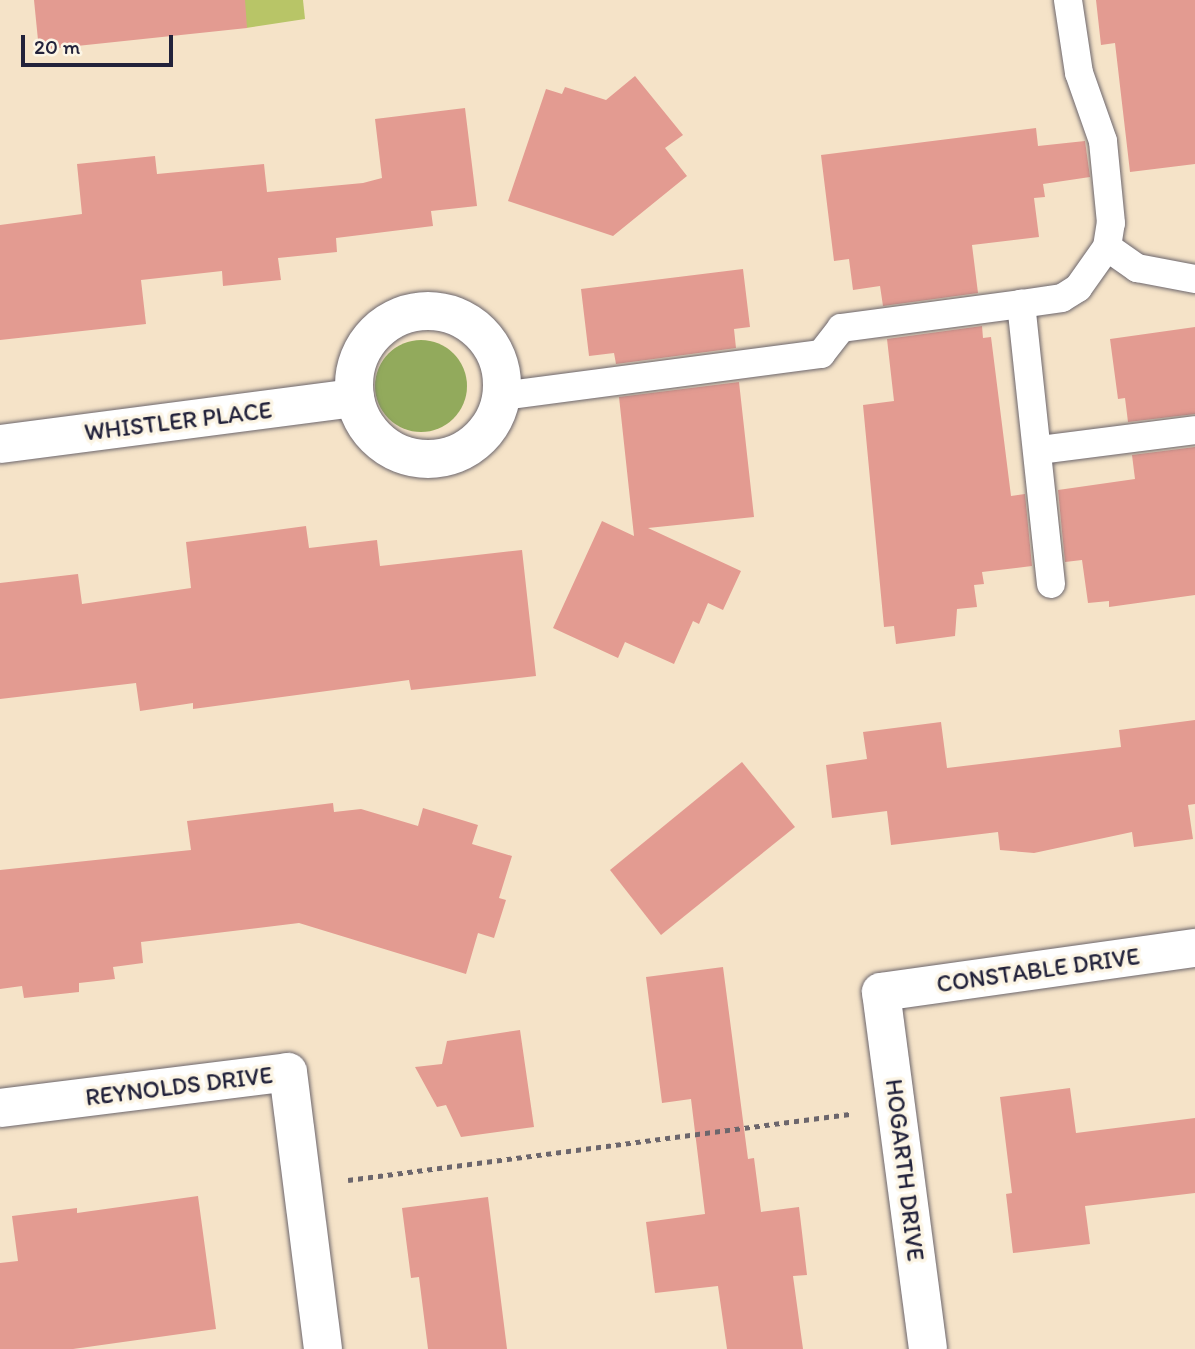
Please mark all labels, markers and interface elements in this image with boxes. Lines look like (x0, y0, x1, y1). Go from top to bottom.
scale bar (24, 21, 177, 65)
text: 20 m (34, 34, 80, 59)
street label: WHISTLER PLACE (83, 395, 273, 447)
street label: CONSTABLE DRIVE (935, 942, 1141, 998)
street label: REYNOLDS DRIVE (84, 1060, 274, 1112)
street label: HOGARTH DRIVE (880, 1077, 930, 1263)

